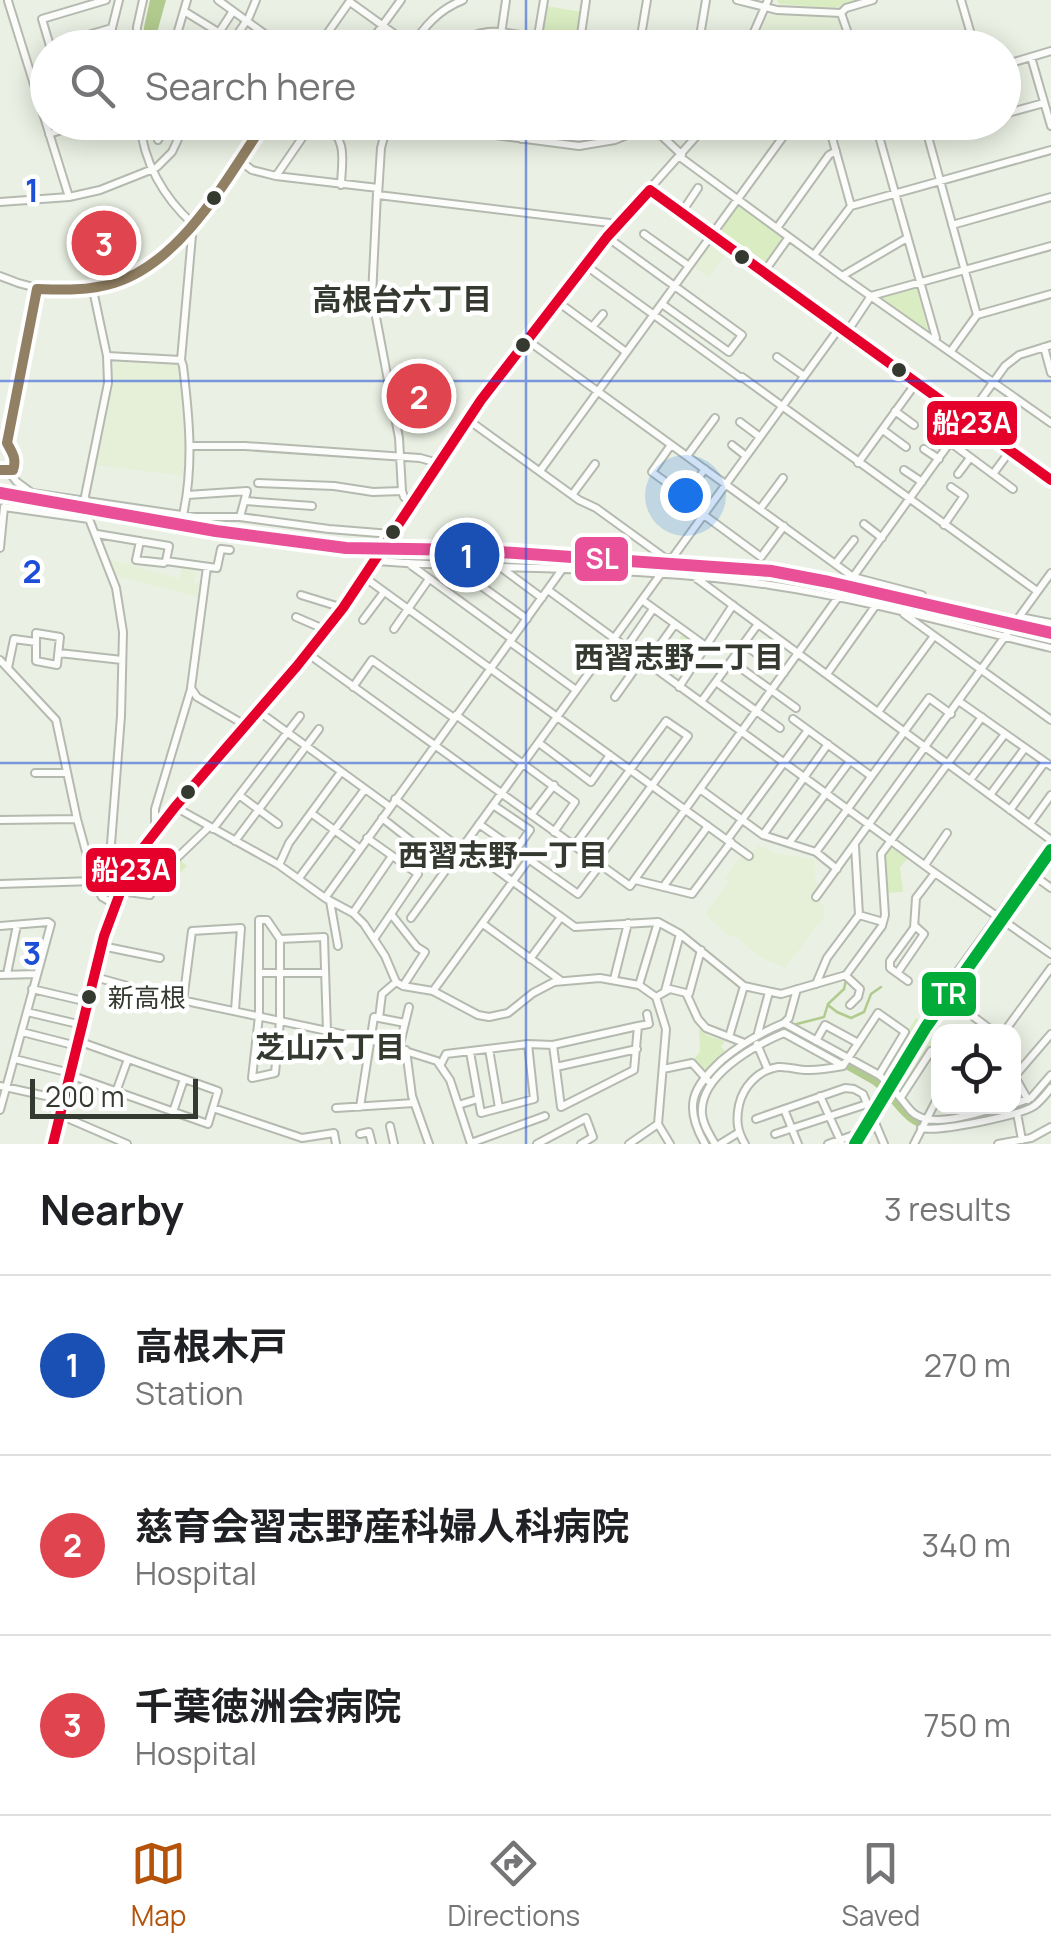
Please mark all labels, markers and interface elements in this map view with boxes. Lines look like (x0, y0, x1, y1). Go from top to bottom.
search box (30, 30, 1021, 140)
icon: search (65, 58, 120, 113)
text: Search here (145, 59, 356, 111)
text: 1 (25, 168, 39, 212)
unlabelled marker (204, 188, 224, 208)
pin: 3 (72, 206, 136, 280)
unlabelled marker (732, 247, 752, 267)
district label: 高根台六丁目 (312, 278, 492, 319)
unlabelled marker (513, 335, 533, 355)
pin: 2 (386, 358, 452, 434)
unlabelled marker (889, 360, 909, 380)
line badge: 船23A (925, 399, 1019, 447)
text: 船23A (932, 403, 1012, 441)
your location (660, 470, 711, 521)
pin: 1 (434, 518, 500, 592)
unlabelled marker (383, 522, 403, 542)
line badge: SL (573, 535, 630, 583)
text: SL (585, 539, 619, 577)
text: 2 (22, 549, 42, 593)
district label: 西習志野二丁目 (574, 636, 784, 677)
unlabelled marker (178, 782, 198, 802)
district label: 西習志野一丁目 (398, 834, 608, 875)
line badge: 船23A (84, 846, 178, 894)
text: 船23A (91, 850, 171, 888)
text: 3 (23, 931, 41, 975)
line badge: TR (920, 970, 978, 1018)
text: TR (931, 974, 967, 1012)
place label: 新高根 (108, 979, 186, 1015)
marker: 新高根 (79, 987, 99, 1007)
map controls (931, 1024, 1021, 1114)
button: locate (931, 1024, 1021, 1114)
district label: 芝山六丁目 (255, 1026, 405, 1067)
scale bar (30, 1074, 198, 1118)
text: 200 m (45, 1077, 124, 1115)
text: Nearby (40, 1180, 184, 1238)
text: 3 results (884, 1187, 1011, 1231)
text: 高根木戸 (135, 1319, 287, 1371)
text: 1 (65, 1343, 80, 1387)
text: 270 m (924, 1343, 1011, 1387)
text: Station (135, 1371, 244, 1415)
text: 慈育会習志野産科婦人科病院 (135, 1499, 629, 1551)
text: 2 (63, 1523, 82, 1567)
text: 340 m (921, 1523, 1011, 1567)
text: Hospital (135, 1551, 257, 1595)
text: 千葉徳洲会病院 (135, 1679, 401, 1731)
text: 3 (63, 1703, 82, 1747)
text: 750 m (923, 1703, 1011, 1747)
text: Hospital (135, 1731, 257, 1775)
tab: Map (131, 1836, 186, 1934)
tab: Directions (448, 1836, 580, 1934)
tab: Saved (841, 1836, 920, 1934)

